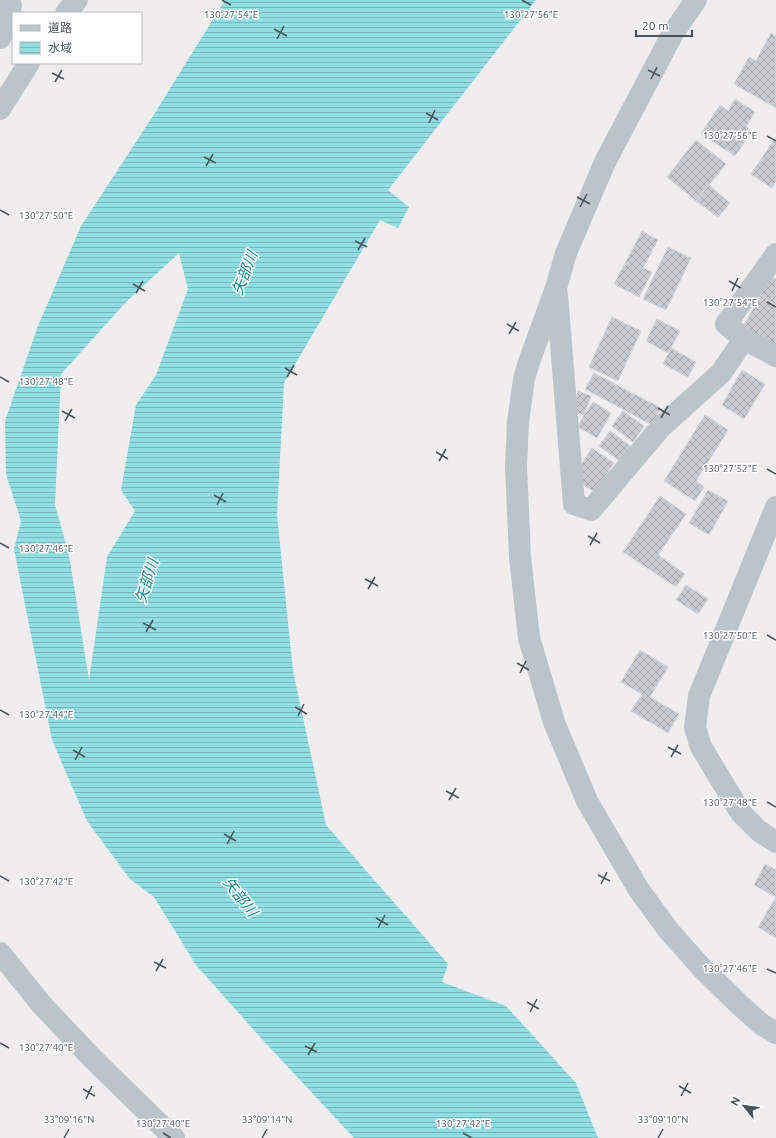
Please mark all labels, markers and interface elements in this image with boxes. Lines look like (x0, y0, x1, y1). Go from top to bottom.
text: 130°27'54"E (204, 9, 259, 20)
text: 130°27'56"E (504, 9, 559, 20)
legend (12, 12, 142, 64)
scale bar (636, 12, 692, 38)
text: 20 m (642, 19, 669, 32)
text: 道路 (48, 21, 72, 34)
text: 水域 (48, 41, 72, 54)
text: 130°27'56"E (703, 130, 758, 141)
text: 130°27'50"E (19, 210, 74, 221)
water label: 矢部川 (229, 247, 261, 297)
text: 130°27'54"E (703, 297, 758, 308)
text: 130°27'48"E (19, 376, 74, 387)
text: 130°27'52"E (703, 463, 758, 474)
text: 130°27'46"E (19, 543, 74, 554)
water label: 矢部川 (132, 555, 162, 605)
text: 130°27'50"E (703, 630, 758, 641)
text: 130°27'44"E (19, 709, 74, 720)
text: 130°27'48"E (703, 797, 758, 808)
water label: 矢部川 (220, 874, 262, 921)
text: 130°27'42"E (19, 876, 74, 887)
text: 130°27'46"E (703, 963, 758, 974)
text: 130°27'40"E (19, 1042, 74, 1053)
north arrow (724, 1086, 764, 1126)
text: N (728, 1095, 742, 1108)
text: 33°09'16"N (44, 1114, 94, 1125)
text: 33°09'14"N (242, 1114, 292, 1125)
text: 33°09'10"N (638, 1114, 688, 1125)
text: 130°27'40"E (136, 1118, 191, 1129)
text: 130°27'42"E (436, 1118, 491, 1129)

